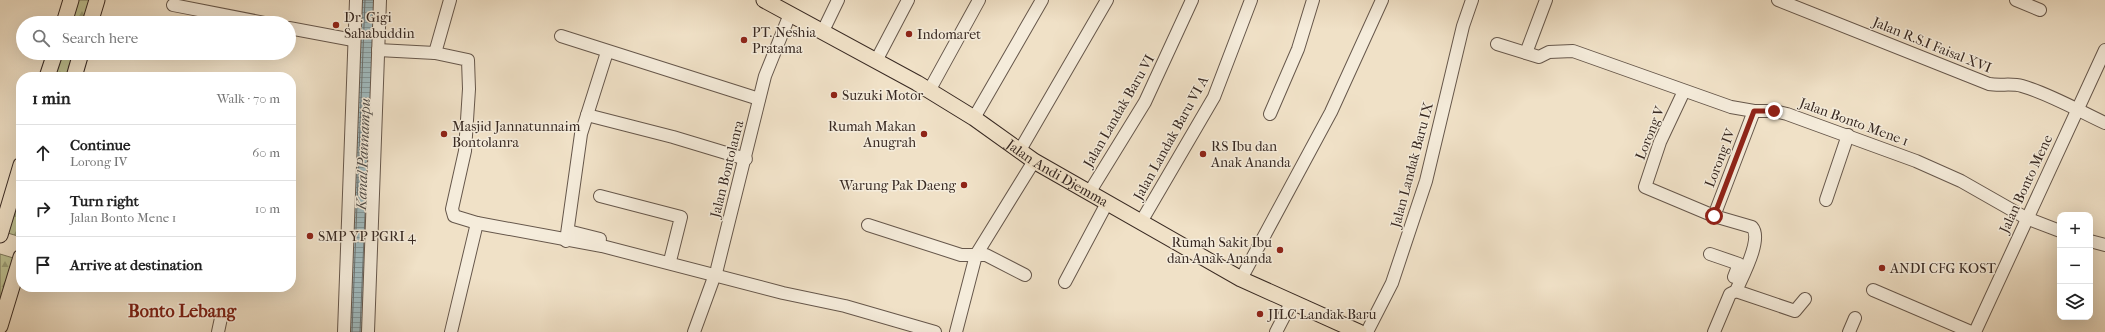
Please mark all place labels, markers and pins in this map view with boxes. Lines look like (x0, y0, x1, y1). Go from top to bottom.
place label: Dr. Gigi Sahabuddin (344, 9, 415, 42)
marker: Dr. Gigi Sahabuddin (331, 20, 341, 30)
place label: PT. Neshia Pratama (752, 24, 817, 57)
place label: Indomaret (917, 26, 981, 43)
marker: Indomaret (904, 29, 914, 39)
marker: PT. Neshia Pratama (739, 35, 749, 45)
place label: Suzuki Motor (842, 87, 923, 104)
marker: Suzuki Motor (829, 90, 839, 100)
place label: Masjid Jannatunnaim Bontolanra (452, 118, 581, 151)
place label: Rumah Makan Anugrah (828, 118, 916, 151)
marker: Masjid Jannatunnaim Bontolanra (439, 129, 449, 139)
marker: Rumah Makan Anugrah (919, 129, 929, 139)
place label: RS Ibu dan Anak Ananda (1210, 138, 1291, 171)
marker: RS Ibu dan Anak Ananda (1198, 149, 1208, 159)
place label: Warung Pak Daeng (839, 177, 957, 194)
marker: Warung Pak Daeng (959, 180, 969, 190)
place label: SMP YP PGRI 4 (318, 228, 417, 245)
marker: SMP YP PGRI 4 (305, 231, 315, 241)
place label: Rumah Sakit Ibu dan Anak Ananda (1167, 234, 1273, 267)
marker: Rumah Sakit Ibu dan Anak Ananda (1275, 245, 1285, 255)
place label: ANDI CFG KOST (1889, 260, 1996, 277)
marker: ANDI CFG KOST (1877, 263, 1887, 273)
place label: JILC Landak Baru (1267, 306, 1376, 323)
marker: JILC Landak Baru (1255, 309, 1265, 319)

